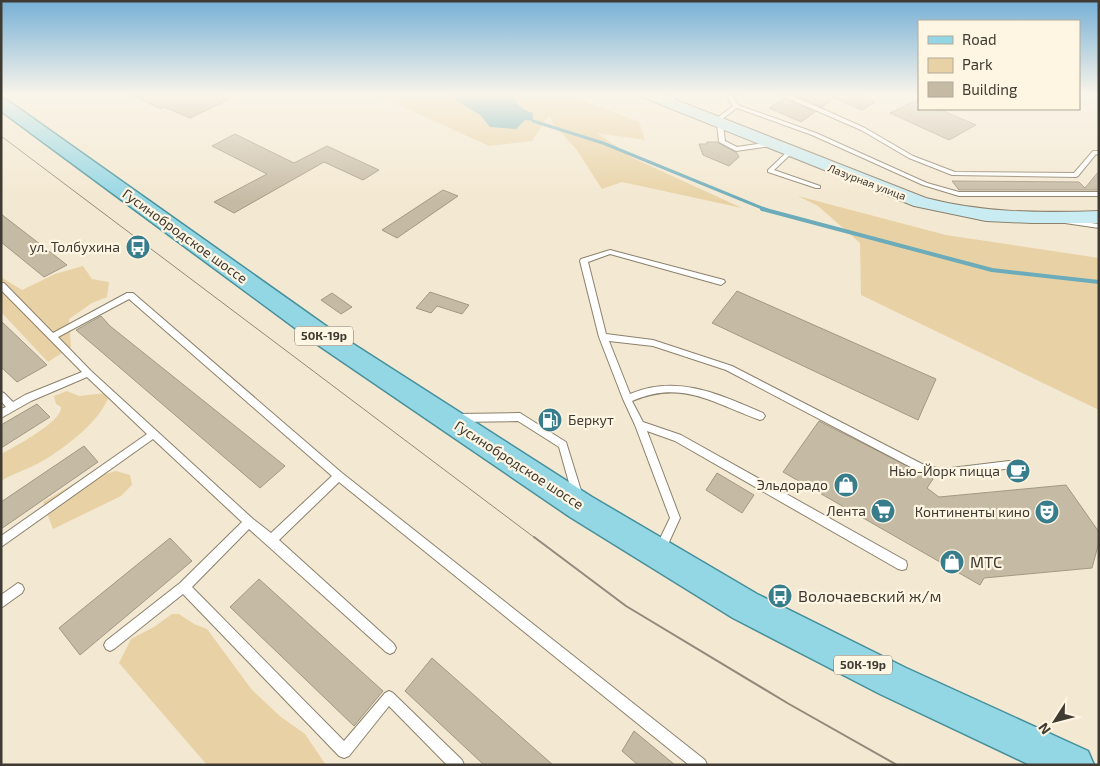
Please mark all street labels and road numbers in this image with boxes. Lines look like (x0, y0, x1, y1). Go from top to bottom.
street label: Лазурная улица (826, 161, 908, 203)
street label: Гусинобродское шоссе (120, 185, 251, 287)
road number: 50К-19р (295, 326, 353, 346)
street label: Гусинобродское шоссе (452, 417, 587, 513)
road number: 50К-19р (834, 656, 892, 674)

